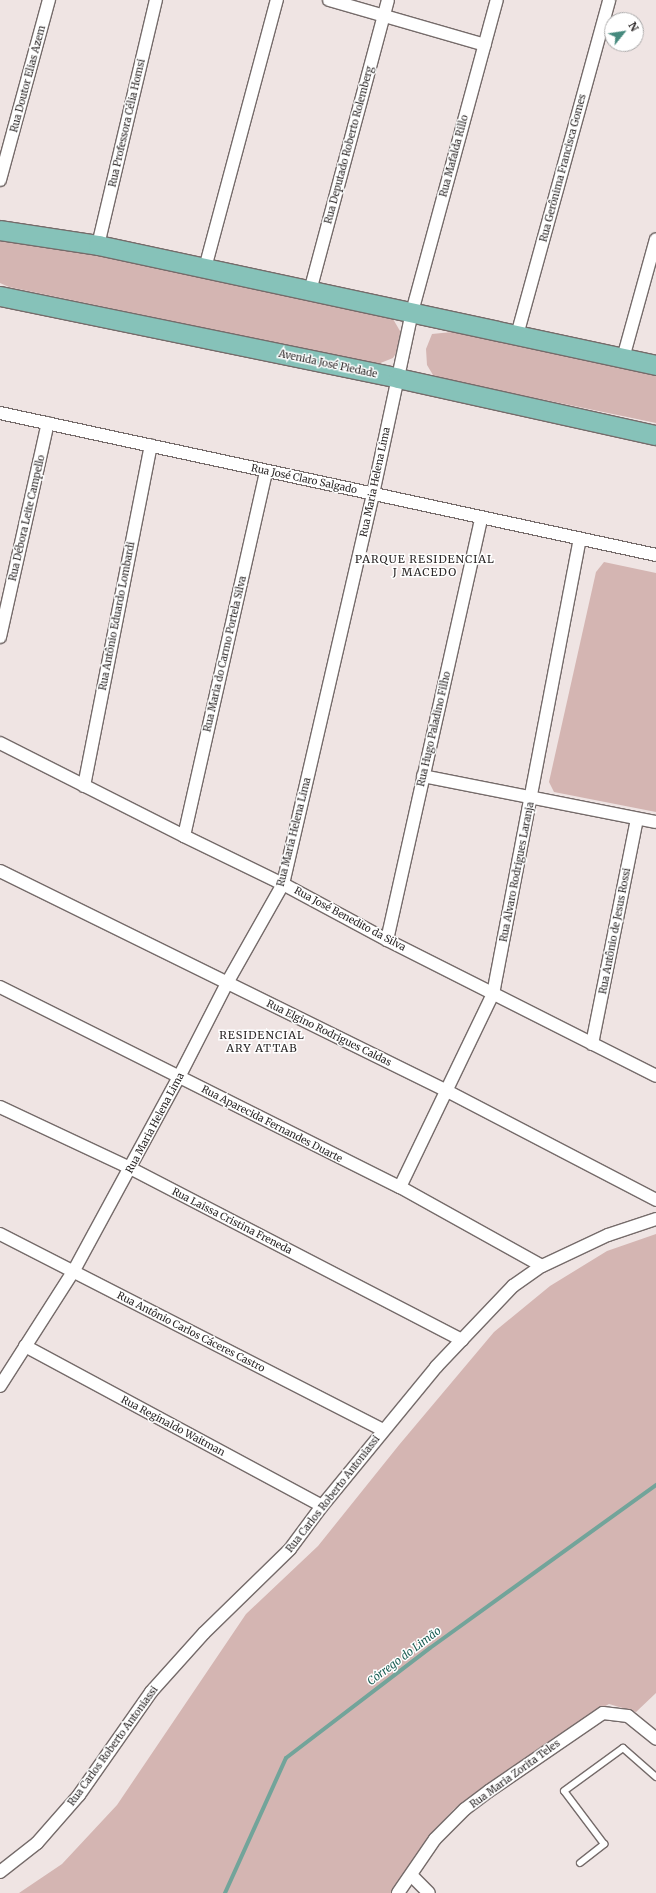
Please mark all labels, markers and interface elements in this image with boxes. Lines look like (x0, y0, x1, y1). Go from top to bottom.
north arrow (604, 12, 644, 52)
text: N (625, 19, 642, 34)
street label: Rua Doutor Elias Azem (8, 24, 48, 134)
street label: Rua Professora Célia Homsi (106, 58, 148, 188)
street label: Rua Deputado Roberto Rolemberg (322, 65, 376, 225)
street label: Rua Gerônima Francisca Gomes (537, 93, 589, 243)
street label: Rua Mafalda Rillo (437, 114, 471, 198)
street label: Avenida José Piedade (278, 348, 378, 380)
street label: Rua Maria Helena Lima (357, 426, 393, 538)
street label: Rua Débora Leite Campello (7, 454, 47, 582)
street label: Rua José Claro Salgado (250, 462, 358, 496)
street label: Rua Antônio Eduardo Lombardi (97, 541, 137, 691)
district label: PARQUE RESIDENCIAL J MACEDO (355, 553, 495, 579)
street label: Rua Maria do Carmo Portela Silva (201, 575, 249, 733)
street label: Rua Hugo Paladino Filho (415, 670, 453, 788)
street label: Rua Maria Helena Lima (275, 776, 313, 888)
street label: Rua Alvaro Rodrigues Laranja (498, 801, 536, 943)
street label: Rua Antônio de Jesus Rossi (597, 867, 633, 995)
street label: Rua José Benedito da Silva (292, 884, 408, 954)
street label: Rua Elgino Rodrigues Caldas (265, 997, 393, 1069)
district label: RESIDENCIAL ARY ATTAB (219, 1029, 305, 1055)
street label: Rua Maria Helena Lima (123, 1071, 187, 1175)
street label: Rua Aparecida Fernandes Duarte (200, 1083, 344, 1165)
street label: Rua Laissa Cristina Freneda (170, 1185, 294, 1257)
street label: Rua Antônio Carlos Cáceres Castro (115, 1289, 267, 1375)
street label: Rua Reginaldo Waitman (119, 1394, 227, 1458)
street label: Rua Carlos Roberto Antoniassi (284, 1433, 382, 1555)
water label: Córrego do Limão (365, 1624, 443, 1688)
street label: Rua Carlos Roberto Antoniassi (66, 1684, 160, 1808)
street label: Rua Maria Zorita Teles (468, 1737, 562, 1811)

